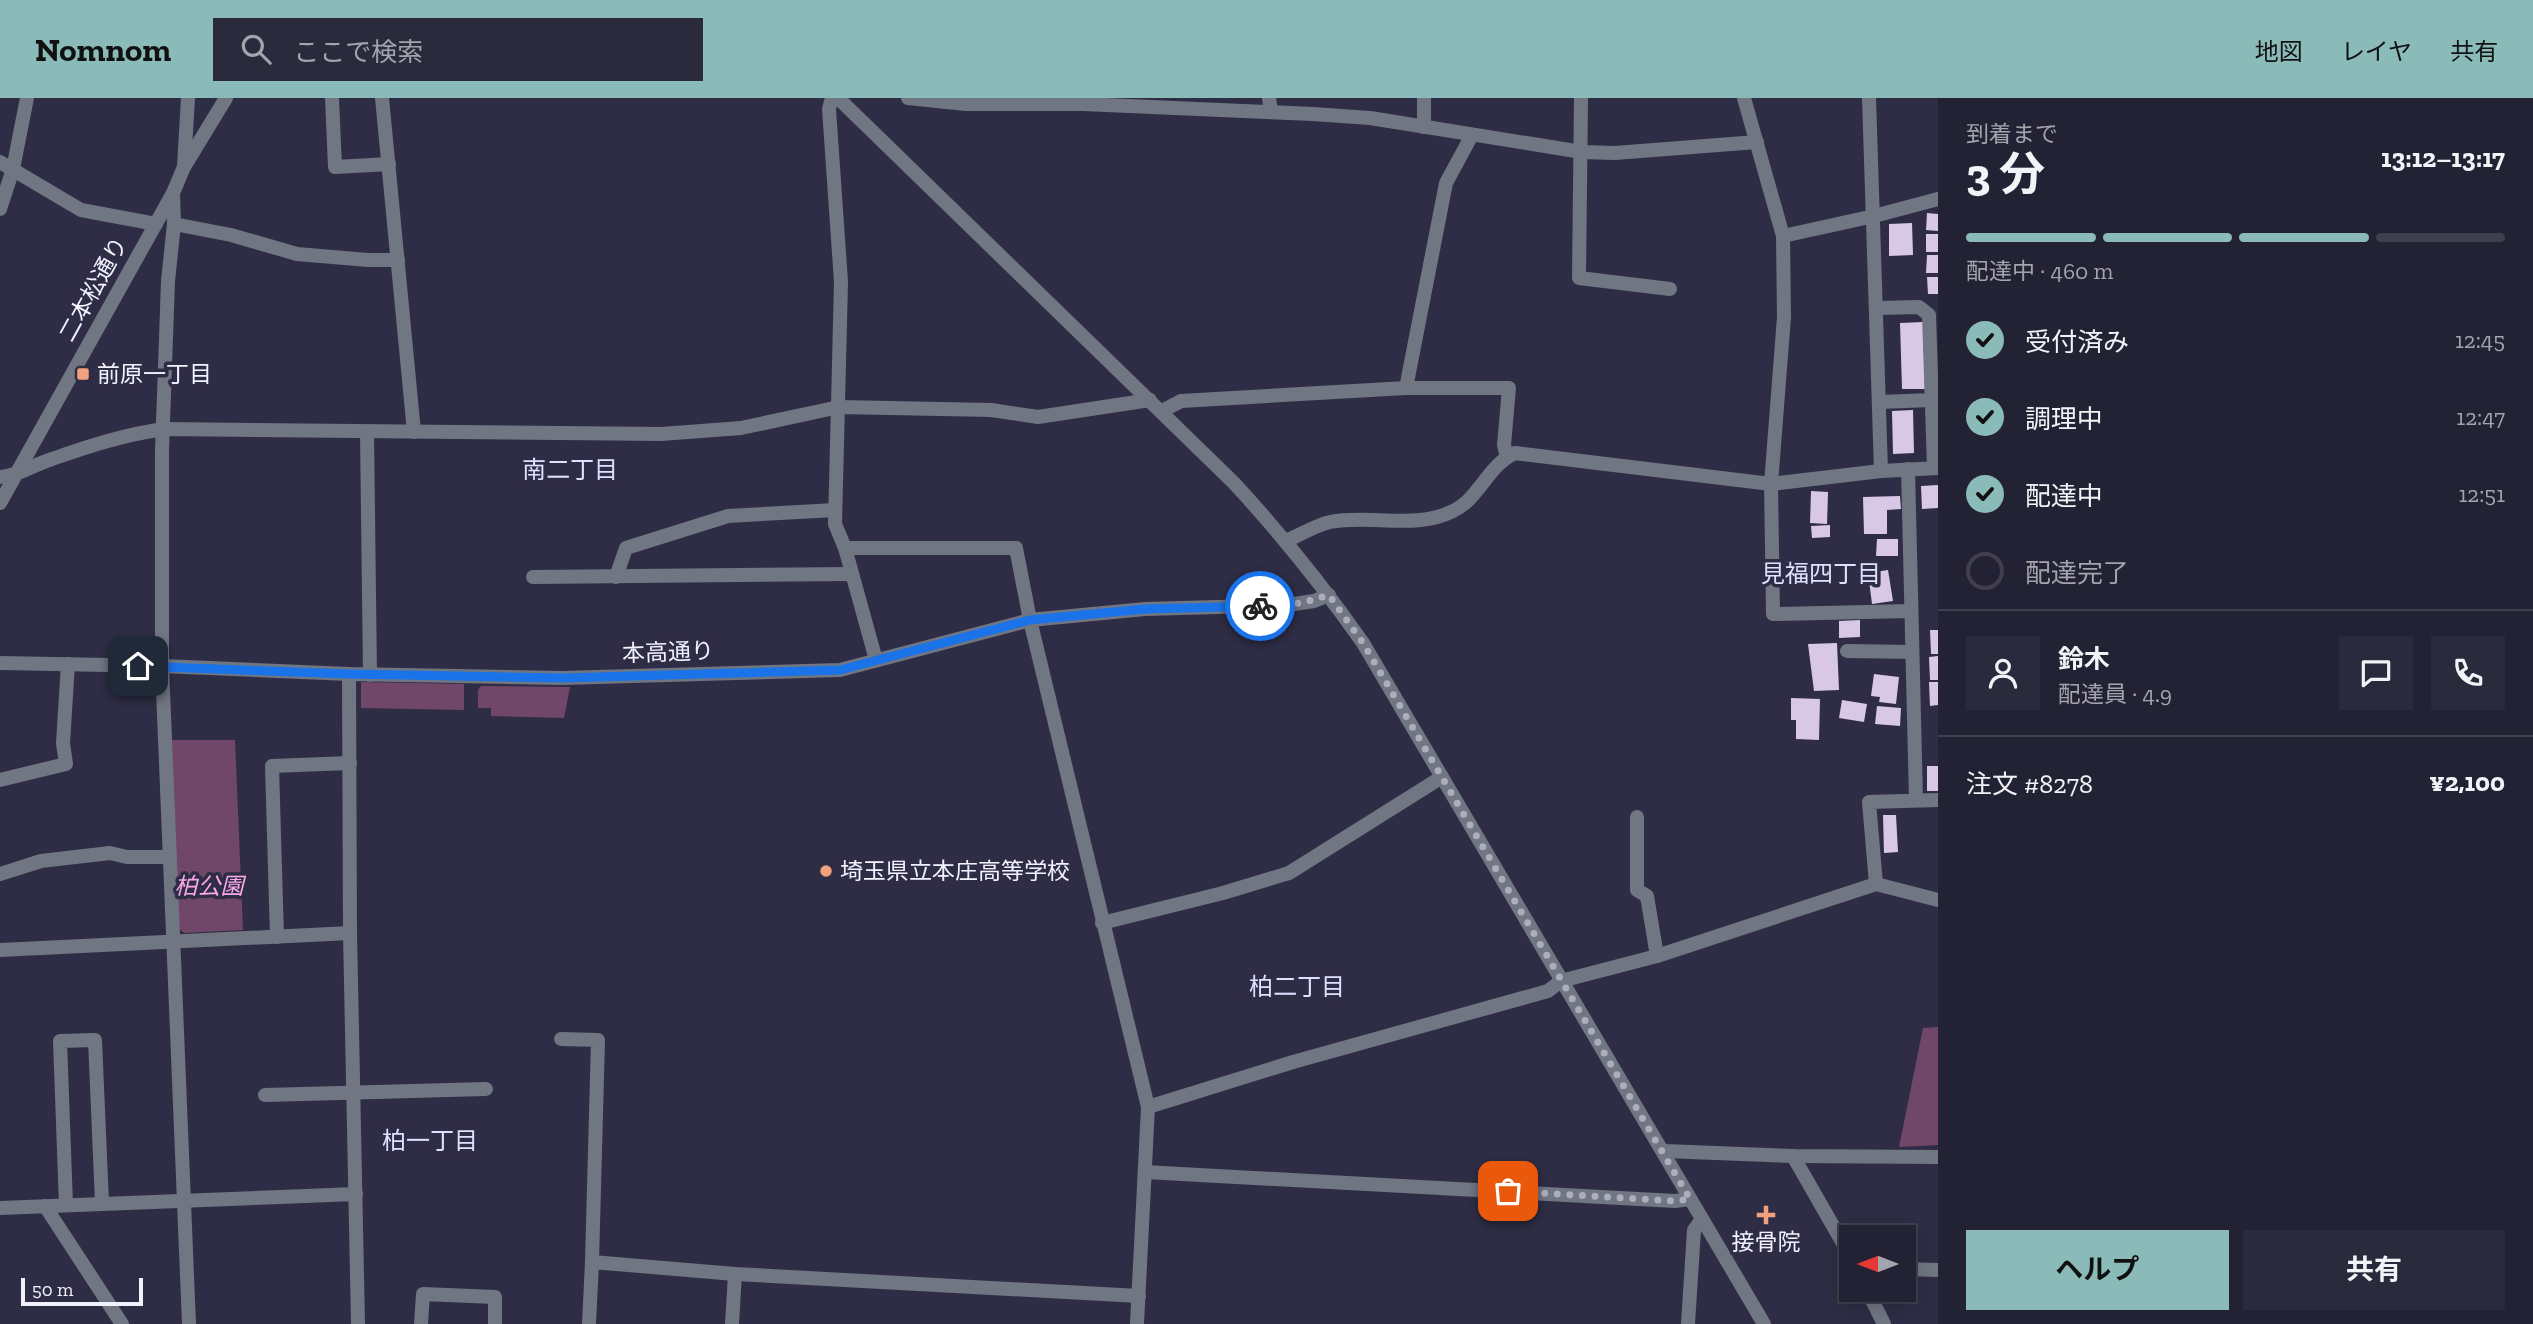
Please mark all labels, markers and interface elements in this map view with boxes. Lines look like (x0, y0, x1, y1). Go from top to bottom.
search box (213, 18, 703, 81)
text: Nomnom (35, 30, 171, 69)
icon: search (237, 30, 275, 68)
text: ここで検索 (293, 36, 423, 68)
text: 地図 (2255, 37, 2303, 66)
text: レイヤ (2341, 37, 2412, 66)
text: 共有 (2450, 37, 2498, 66)
text: 到着まで (1966, 120, 2058, 148)
text: 13:12–13:17 (2381, 142, 2505, 174)
text: 3 分 (1966, 147, 2045, 202)
street label: 二本松通り (53, 232, 133, 346)
text: 配達中 · 460 m (1966, 257, 2113, 285)
icon: check (1966, 321, 2004, 359)
text: 受付済み (2025, 326, 2129, 358)
text: 12:45 (2455, 326, 2505, 354)
place label: 前原一丁目 (97, 360, 212, 388)
marker: 前原一丁目 (75, 366, 91, 382)
icon: check (1966, 398, 2004, 436)
text: 調理中 (2025, 403, 2103, 435)
text: 12:47 (2456, 403, 2505, 431)
district label: 南二丁目 (522, 455, 618, 484)
icon: check (1966, 475, 2004, 513)
text: 配達中 (2025, 480, 2103, 512)
text: 12:51 (2459, 480, 2505, 508)
text: 配達完了 (2025, 557, 2129, 589)
district label: 見福四丁目 (1761, 559, 1881, 588)
courier (1225, 571, 1295, 641)
icon: bike (1241, 587, 1279, 625)
pin (108, 636, 168, 696)
street label: 本高通り (622, 636, 714, 668)
button: person (1966, 636, 2040, 710)
button: chat (2339, 636, 2413, 710)
button: phone (2431, 636, 2505, 710)
text: 鈴木 (2058, 643, 2110, 675)
icon: home (119, 647, 157, 685)
text: 配達員 · 4.9 (2058, 680, 2172, 708)
text: ¥2,100 (2429, 766, 2505, 798)
text: 注文 #8278 (1966, 768, 2093, 800)
place label: 埼玉県立本庄高等学校 (840, 857, 1070, 885)
marker: 埼玉県立本庄高等学校 (818, 863, 834, 879)
park label: 柏公園 (175, 872, 247, 900)
district label: 柏二丁目 (1249, 972, 1345, 1001)
district label: 柏一丁目 (382, 1126, 478, 1155)
pin (1478, 1161, 1538, 1221)
icon: bag (1489, 1172, 1527, 1210)
marker: 接骨院 (1756, 1205, 1776, 1225)
north arrow (1839, 1225, 1916, 1302)
map controls (1839, 1225, 1916, 1302)
place label: 接骨院 (1732, 1228, 1801, 1256)
button: ヘルプ (1966, 1230, 2229, 1310)
button: 共有 (2243, 1230, 2505, 1310)
scale bar (21, 1275, 144, 1307)
text: 50 m (32, 1278, 73, 1301)

